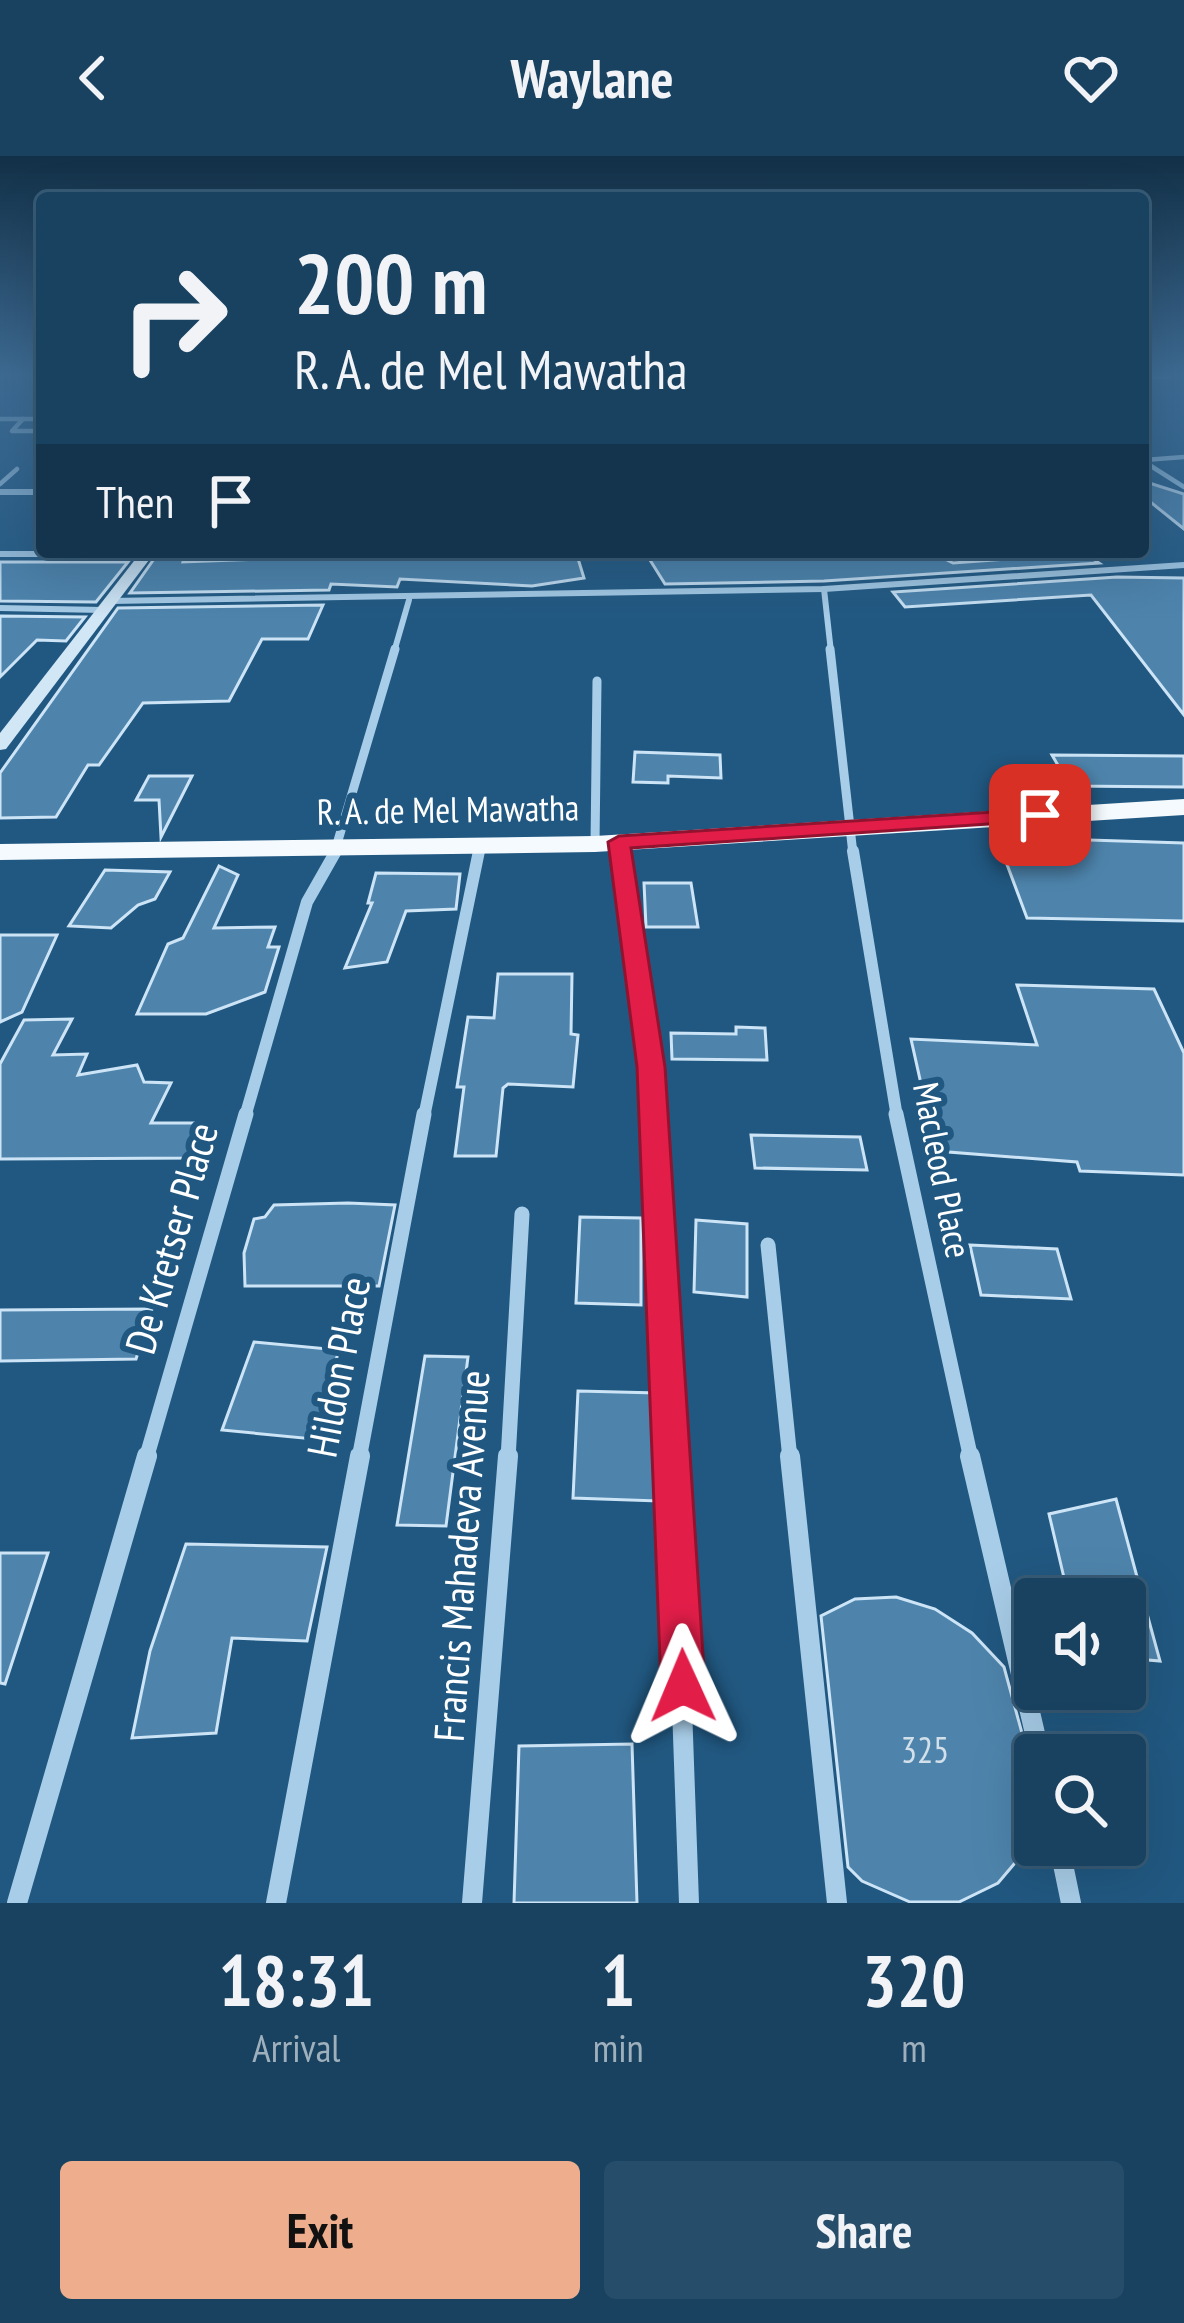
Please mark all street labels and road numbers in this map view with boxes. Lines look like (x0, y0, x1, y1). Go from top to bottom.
street label: R. A. de Mel Mawatha (316, 783, 580, 835)
street label: Macleod Place (903, 1078, 983, 1262)
street label: De Kretser Place (112, 1116, 230, 1360)
street label: Hildon Place (294, 1272, 382, 1462)
street label: Francis Mahadeva Avenue (421, 1369, 501, 1743)

